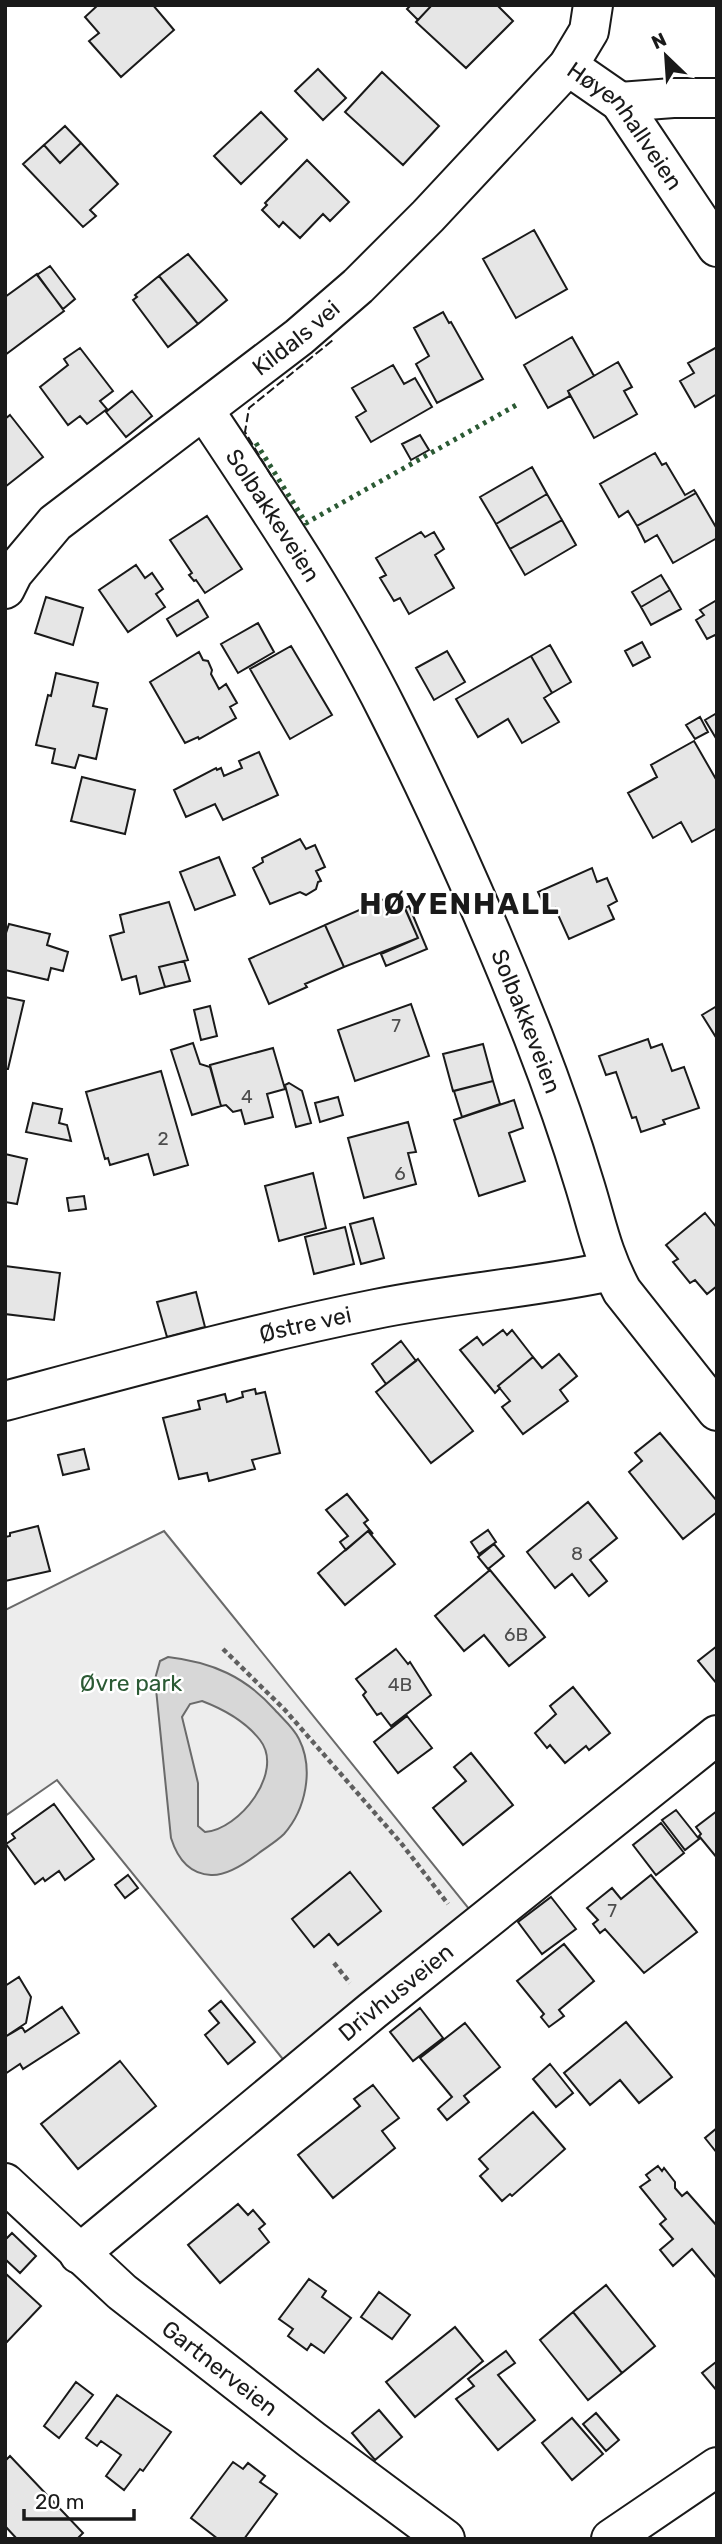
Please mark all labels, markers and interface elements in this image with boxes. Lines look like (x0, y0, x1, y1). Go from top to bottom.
north arrow (631, 21, 701, 91)
text: N (648, 28, 670, 54)
street label: Høyenhallveien (562, 56, 689, 195)
street label: Kildals vei (247, 294, 345, 382)
street label: Solbakkeveien (220, 444, 326, 587)
district label: HØYENHALL (359, 886, 561, 922)
street label: Solbakkeveien (485, 945, 567, 1097)
house number: 7 (391, 1014, 401, 1037)
house number: 4 (241, 1085, 253, 1108)
house number: 2 (157, 1127, 169, 1150)
house number: 6 (394, 1162, 406, 1185)
street label: Østre vei (256, 1300, 354, 1348)
house number: 8 (571, 1542, 583, 1565)
house number: 6B (504, 1623, 528, 1646)
park label: Øvre park (80, 1669, 182, 1697)
house number: 4B (388, 1673, 412, 1696)
house number: 7 (607, 1899, 617, 1922)
street label: Drivhusveien (333, 1937, 459, 2047)
street label: Gartnerveien (156, 2314, 283, 2422)
scale bar (24, 2478, 135, 2522)
text: 20 m (35, 2489, 84, 2514)

